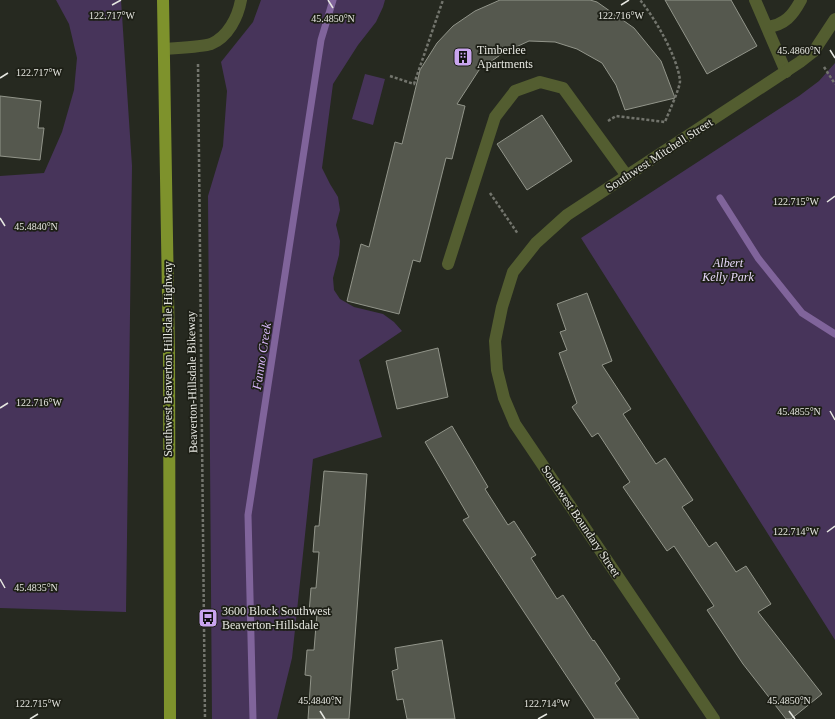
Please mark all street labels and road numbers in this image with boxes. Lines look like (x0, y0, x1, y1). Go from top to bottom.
street label: Southwest Mitchell Street (603, 115, 716, 195)
street label: Southwest Beaverton Hillsdale Highway (161, 261, 175, 457)
street label: Beaverton-Hillsdale Bikeway (184, 311, 200, 453)
street label: Southwest Boundary Street (538, 463, 624, 580)

